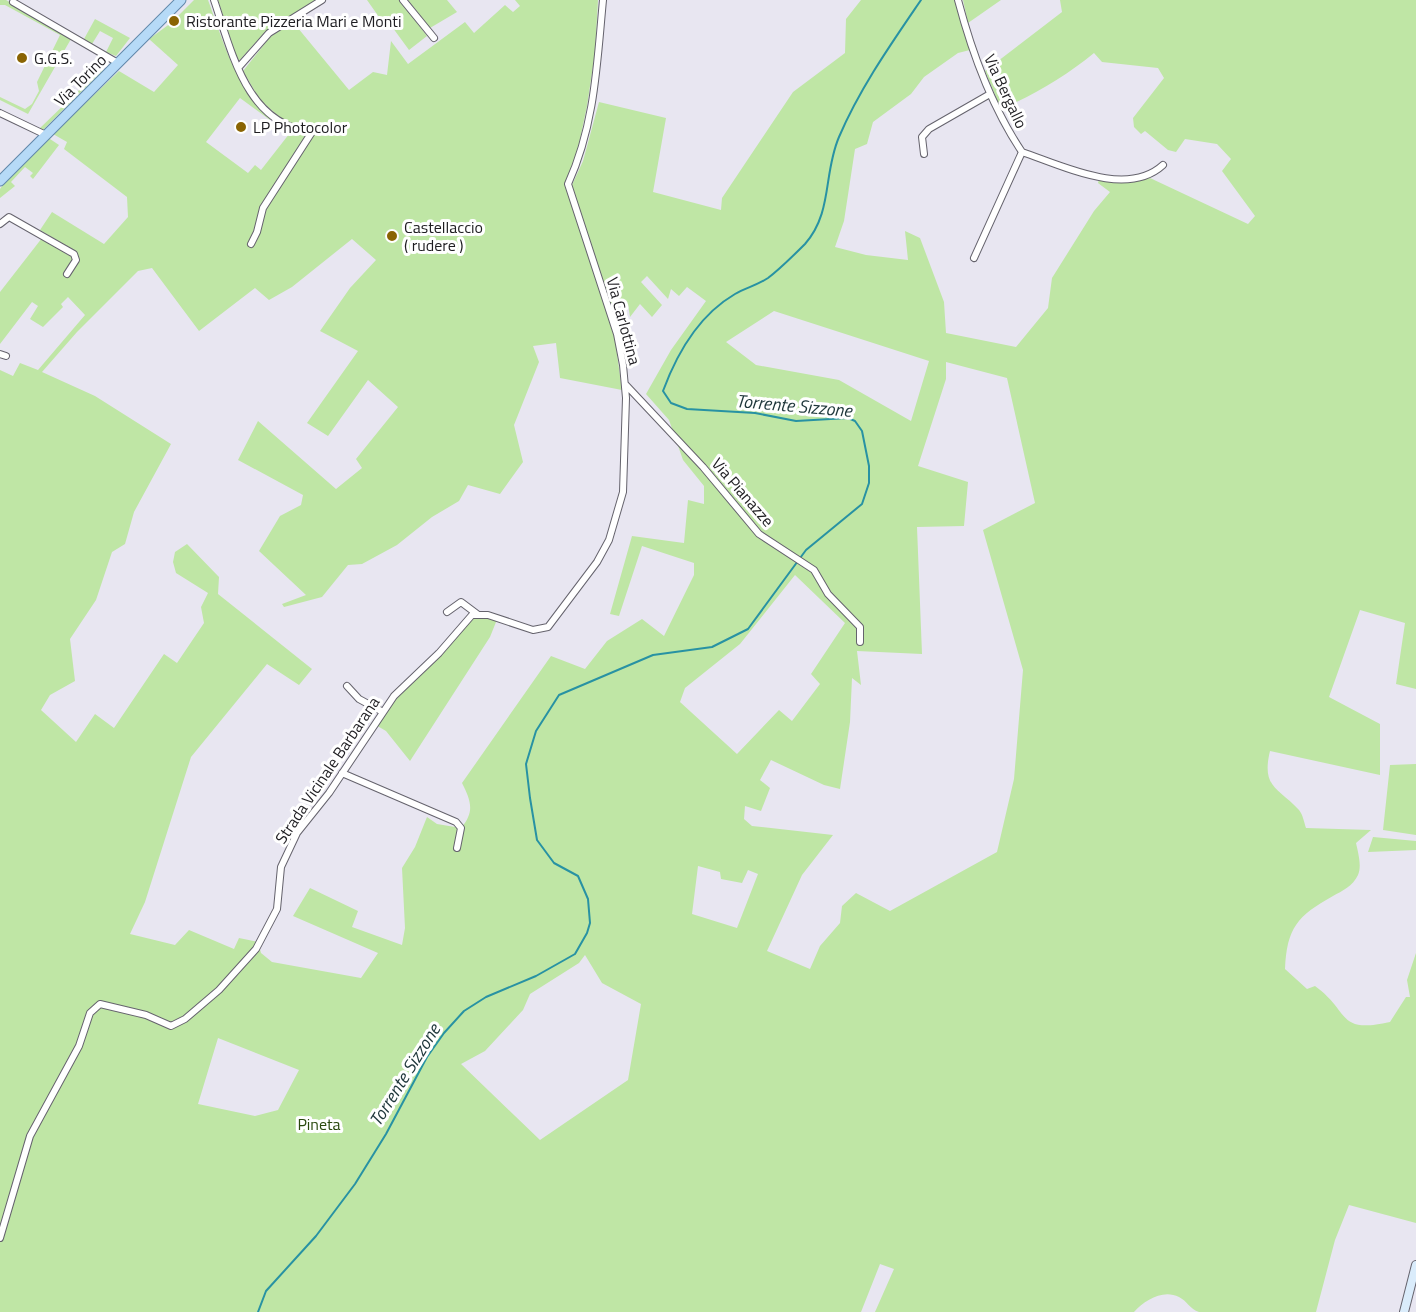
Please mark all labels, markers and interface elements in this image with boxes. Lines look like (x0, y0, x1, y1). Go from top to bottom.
place label: Ristorante Pizzeria Mari e Monti (186, 9, 401, 33)
marker: Ristorante Pizzeria Mari e Monti (167, 14, 181, 28)
place label: G.G.S. (34, 46, 73, 70)
street label: Via Torino (48, 48, 112, 112)
street label: Via Bergallo (978, 50, 1034, 132)
marker: G.G.S. (15, 51, 29, 65)
place label: LP Photocolor (253, 115, 348, 139)
marker: LP Photocolor (234, 120, 248, 134)
place label: Castellaccio ( rudere ) (404, 215, 483, 257)
marker: Castellaccio ( rudere ) (385, 229, 399, 243)
street label: Via Carlottina (601, 274, 647, 368)
water label: Torrente Sizzone (735, 387, 855, 424)
street label: Via Pianazze (706, 452, 780, 532)
street label: Strada Vicinale Barbarana (269, 692, 385, 848)
water label: Torrente Sizzone (362, 1017, 448, 1131)
park label: Pineta (297, 1112, 341, 1136)

